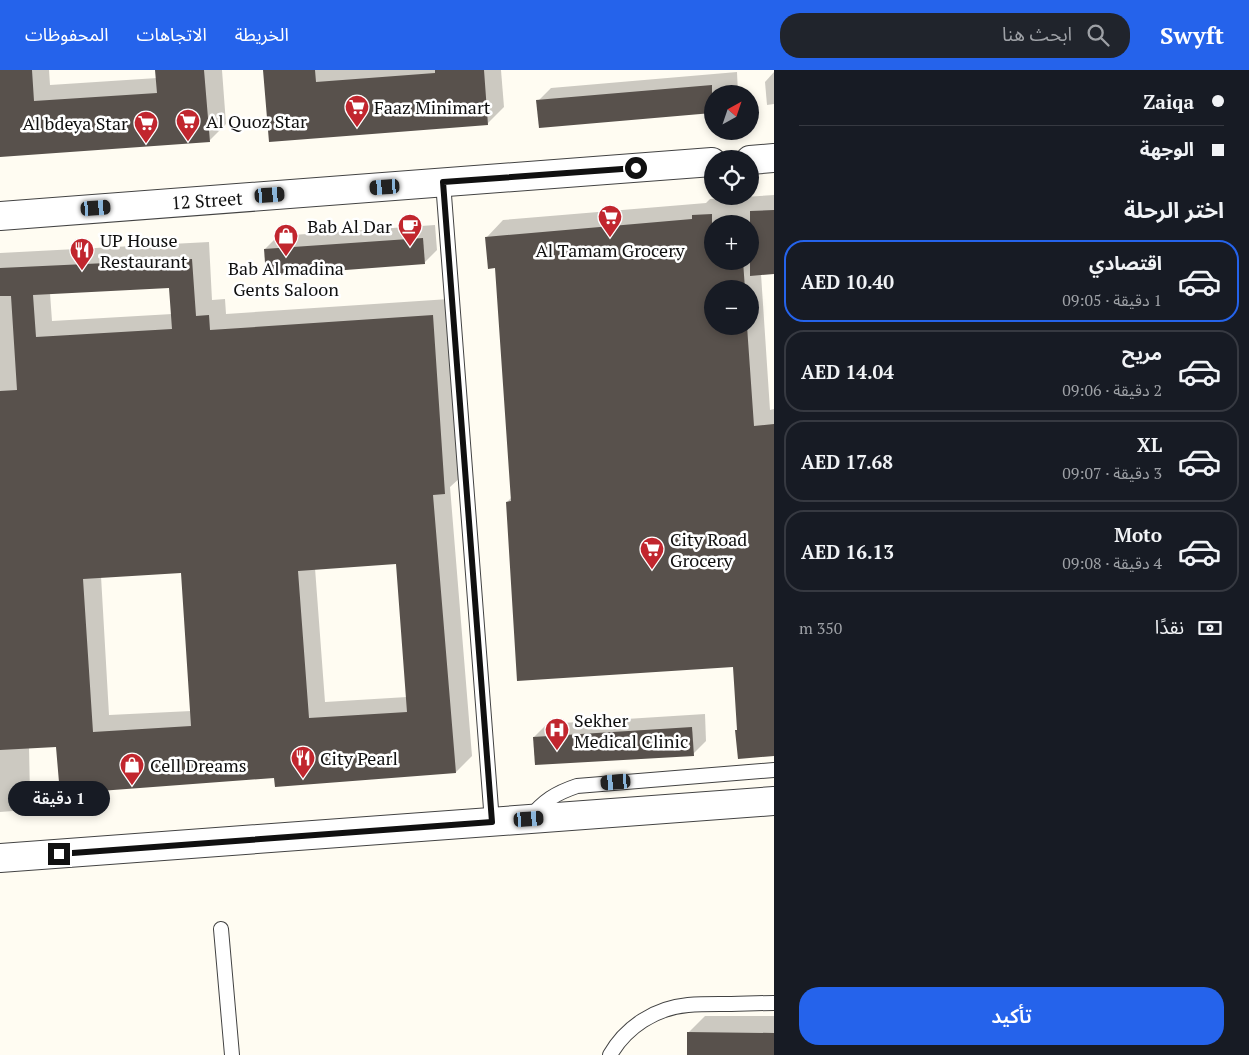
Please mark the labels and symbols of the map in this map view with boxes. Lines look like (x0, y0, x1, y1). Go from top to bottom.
north arrow (704, 85, 759, 140)
supermarket icon: Faaz Minimart (344, 94, 370, 128)
place label: Faaz Minimart (374, 95, 491, 119)
supermarket icon: Al Quoz Star (175, 108, 201, 142)
place label: Al Quoz Star (206, 109, 307, 133)
supermarket icon: Al bdeya Star (133, 110, 159, 144)
place label: Al bdeya Star (23, 111, 128, 135)
route start (625, 157, 647, 179)
car (369, 178, 400, 196)
street label: 12 Street (170, 186, 244, 214)
car (254, 186, 285, 204)
car (80, 199, 111, 217)
supermarket icon: Al Tamam Grocery (597, 204, 623, 238)
cafe icon: Bab Al Dar (397, 213, 423, 247)
place label: Bab Al Dar (307, 214, 392, 238)
shop icon: Bab Al madina Gents Saloon (273, 223, 299, 257)
place label: UP House Restaurant (100, 228, 188, 273)
restaurant icon: UP House Restaurant (69, 237, 95, 271)
place label: Al Tamam Grocery (536, 238, 685, 262)
place label: Bab Al madina Gents Saloon (228, 256, 344, 301)
place label: City Road Grocery (670, 527, 747, 572)
supermarket icon: City Road Grocery (639, 536, 665, 570)
place label: Sekher Medical Clinic (574, 708, 688, 753)
hospital icon: Sekher Medical Clinic (544, 717, 570, 751)
restaurant icon: City Pearl (290, 745, 316, 779)
place label: City Pearl (320, 746, 398, 770)
shop icon: Cell Dreams (119, 752, 145, 786)
place label: Cell Dreams (150, 753, 247, 777)
car (600, 773, 631, 791)
callout: 1 دقيقة (8, 782, 110, 816)
car (513, 810, 544, 828)
route end (48, 843, 70, 865)

